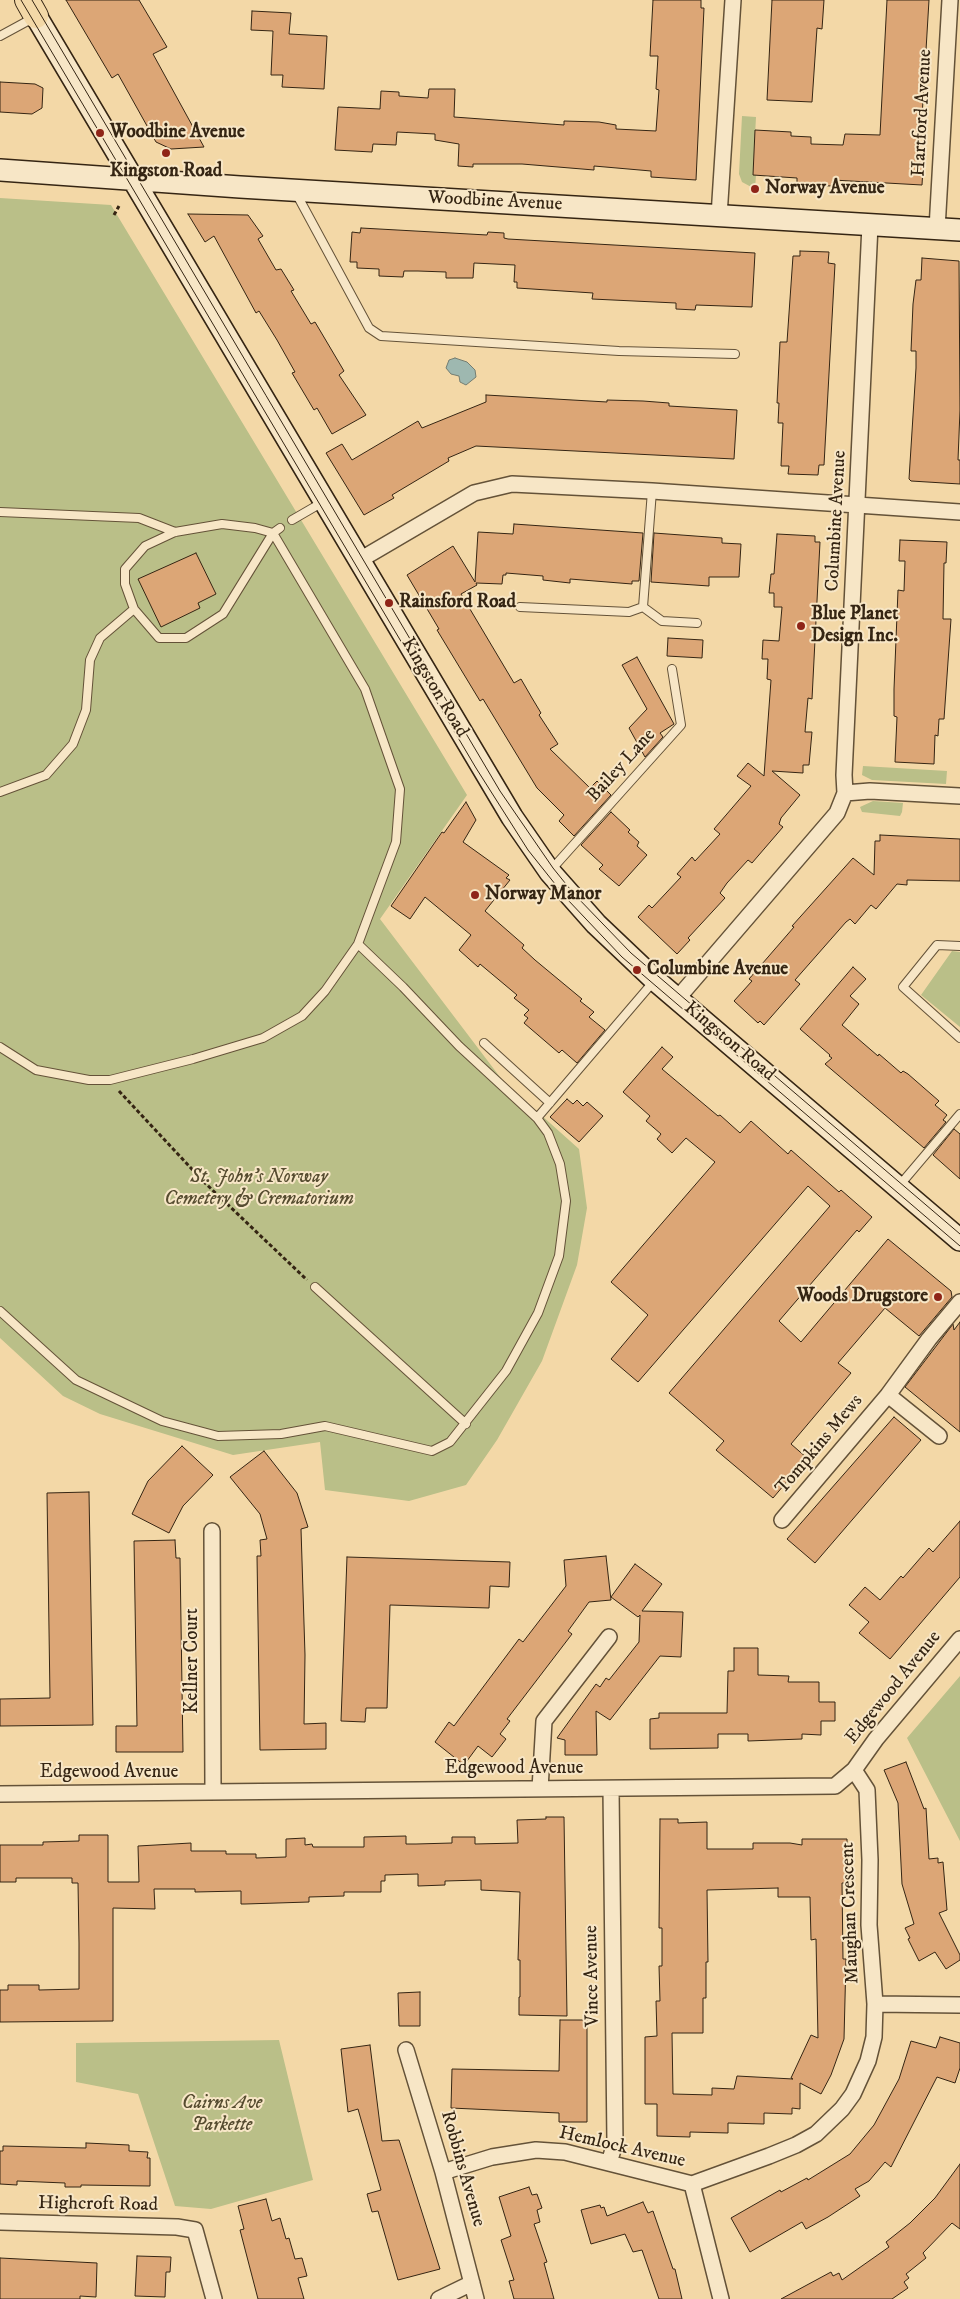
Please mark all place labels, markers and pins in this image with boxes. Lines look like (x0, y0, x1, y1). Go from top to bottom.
place label: Woodbine Avenue (110, 122, 245, 144)
marker: Woodbine Avenue (94, 127, 106, 139)
marker: Kingston Road (160, 147, 172, 159)
place label: Kingston Road (110, 161, 222, 183)
place label: Norway Avenue (765, 178, 885, 200)
marker: Norway Avenue (749, 183, 761, 195)
place label: Rainsford Road (399, 592, 516, 614)
marker: Rainsford Road (383, 597, 395, 609)
place label: Blue Planet Design Inc. (811, 604, 898, 648)
marker: Blue Planet Design Inc. (795, 620, 807, 632)
place label: Norway Manor (485, 884, 601, 906)
marker: Norway Manor (469, 889, 481, 901)
place label: Columbine Avenue (647, 959, 788, 981)
marker: Columbine Avenue (631, 964, 643, 976)
place label: Woods Drugstore (797, 1286, 928, 1308)
marker: Woods Drugstore (932, 1291, 944, 1303)

